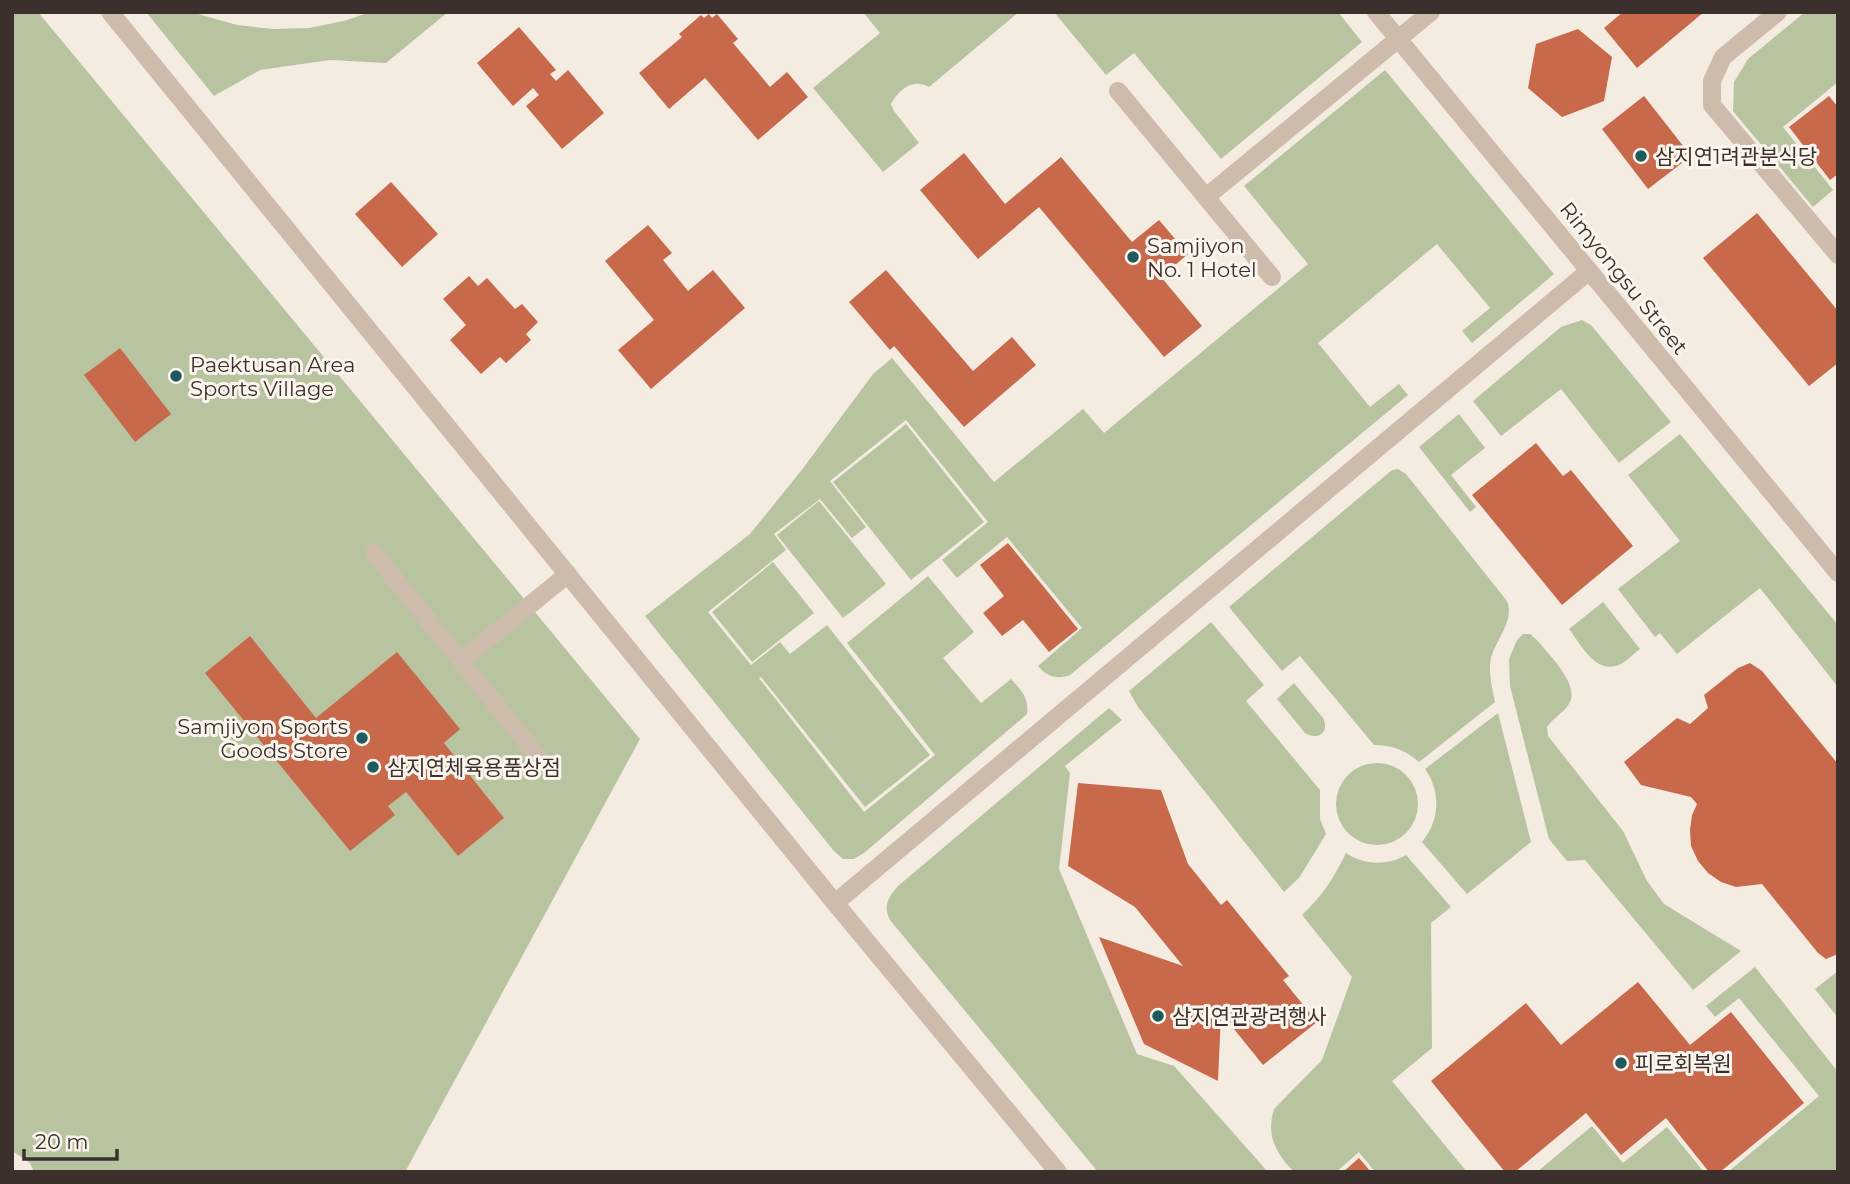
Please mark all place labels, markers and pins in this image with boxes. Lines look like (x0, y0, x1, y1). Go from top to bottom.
place label: 삼지연1려관분식당 (1655, 144, 1817, 169)
marker: 삼지연1려관분식당 (1633, 148, 1649, 164)
place label: Samjiyon No. 1 Hotel (1147, 233, 1257, 282)
marker: Samjiyon No. 1 Hotel (1125, 249, 1141, 265)
place label: Paektusan Area Sports Village (190, 352, 355, 401)
marker: Paektusan Area Sports Village (168, 368, 184, 384)
place label: Samjiyon Sports Goods Store (177, 714, 348, 763)
marker: Samjiyon Sports Goods Store (354, 730, 370, 746)
place label: 삼지연체육용품상점 (387, 755, 561, 780)
marker: 삼지연체육용품상점 (365, 759, 381, 775)
place label: 삼지연관광려행사 (1172, 1004, 1327, 1029)
marker: 삼지연관광려행사 (1150, 1008, 1166, 1024)
place label: 피로회복원 (1635, 1051, 1732, 1076)
marker: 피로회복원 (1613, 1055, 1629, 1071)

